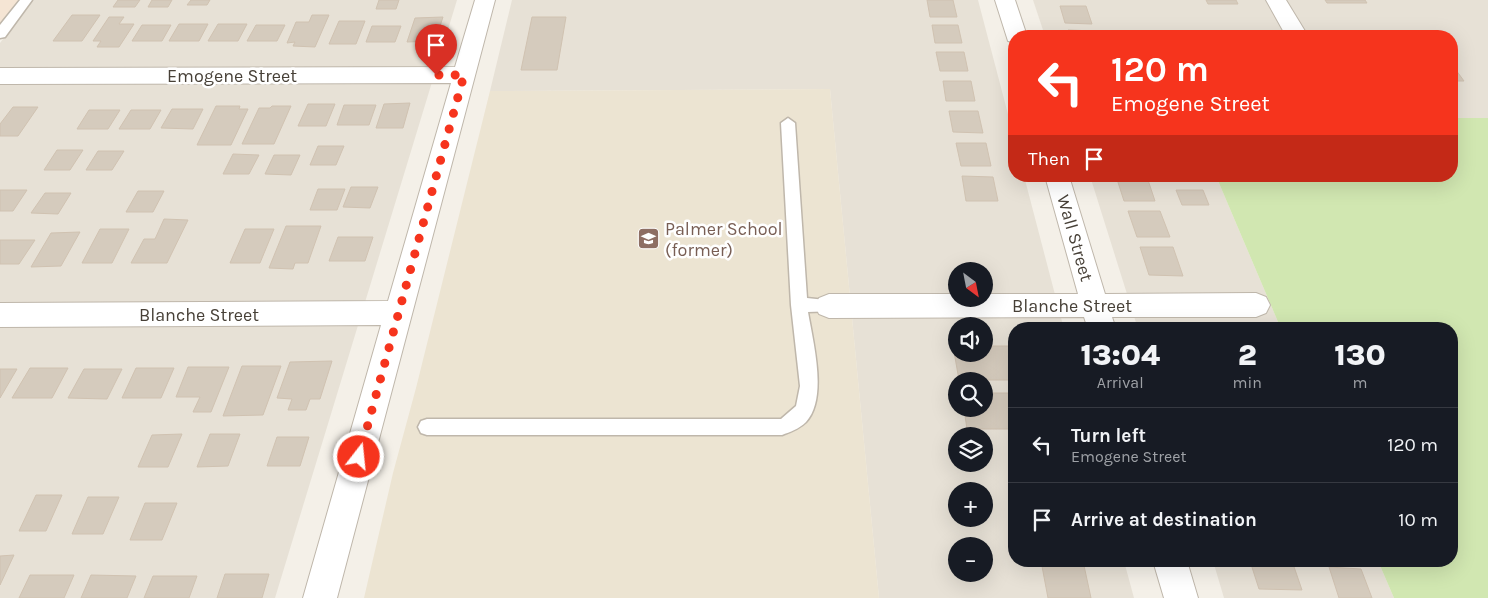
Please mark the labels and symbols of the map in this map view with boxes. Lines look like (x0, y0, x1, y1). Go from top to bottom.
pin (415, 24, 457, 75)
street label: Emogene Street (167, 65, 297, 87)
street label: Wall Street (1052, 192, 1098, 284)
place label: Palmer School (former) (665, 218, 783, 261)
school or university icon: Palmer School (former) (637, 227, 661, 251)
north arrow (948, 262, 992, 308)
street label: Blanche Street (1012, 295, 1132, 317)
street label: Blanche Street (139, 304, 259, 326)
position arrow (332, 430, 384, 482)

